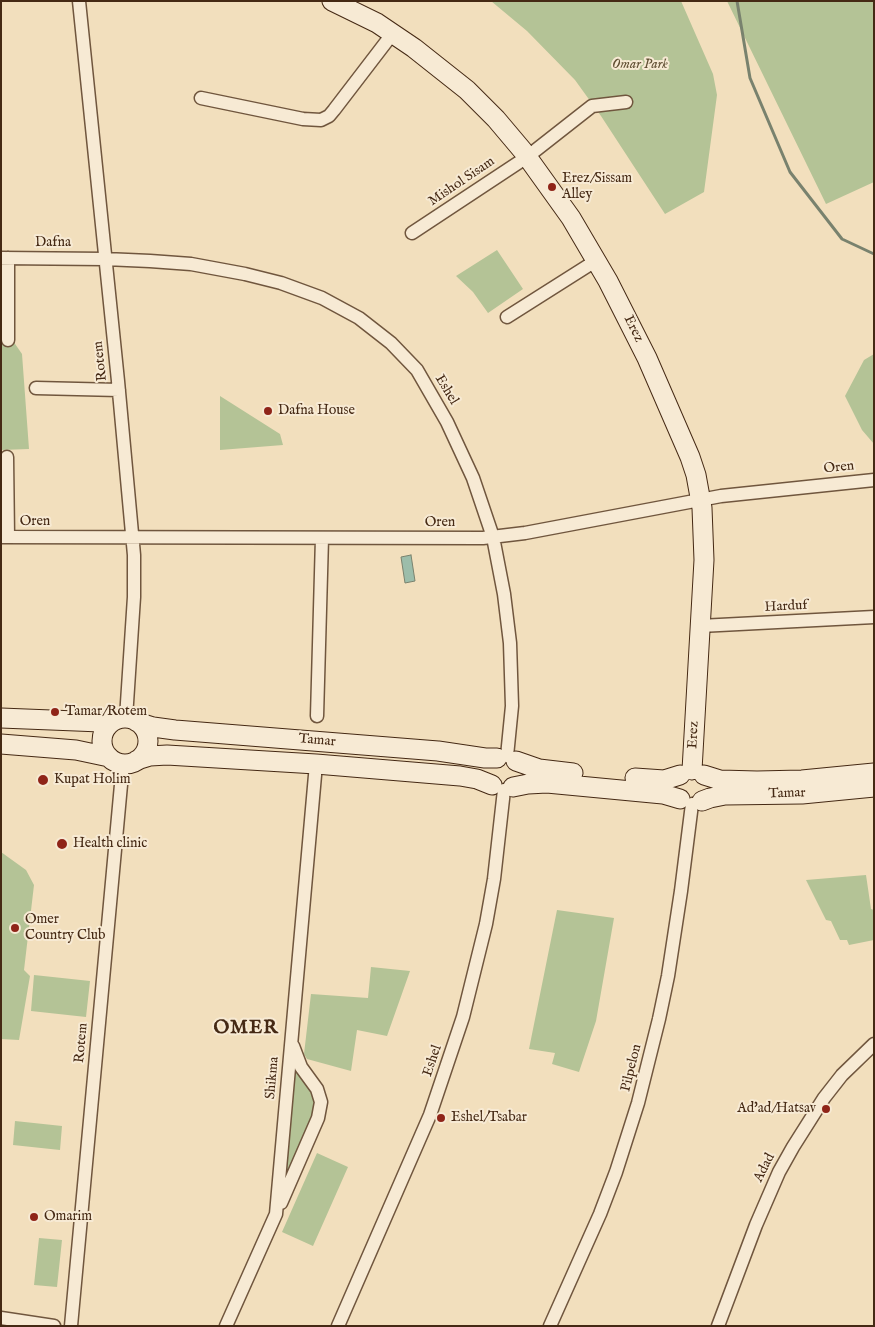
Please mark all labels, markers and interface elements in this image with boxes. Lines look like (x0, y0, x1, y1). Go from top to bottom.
park label: Omar Park (612, 57, 668, 73)
street label: Mishol Sisam (426, 154, 498, 210)
place label: Erez/Sissam Alley (562, 171, 632, 203)
marker: Erez/Sissam Alley (546, 181, 558, 193)
street label: Dafna (35, 235, 71, 251)
street label: Erez (619, 313, 647, 345)
street label: Rotem (91, 340, 111, 382)
street label: Eshel (430, 372, 462, 408)
place label: Dafna House (278, 403, 355, 419)
marker: Dafna House (262, 405, 274, 417)
street label: Oren (823, 458, 855, 478)
street label: Oren (20, 514, 50, 530)
street label: Oren (425, 515, 455, 531)
street label: Harduf (764, 597, 808, 617)
place label: Tamar/Rotem (65, 704, 147, 720)
marker: Tamar/Rotem (49, 706, 61, 718)
street label: Erez (685, 721, 703, 749)
street label: Tamar (298, 731, 336, 751)
place label: Kupat Holim (54, 772, 131, 788)
marker: Kupat Holim (36, 773, 50, 787)
street label: Tamar (768, 785, 806, 803)
place label: Health clinic (73, 836, 147, 852)
marker: Health clinic (55, 837, 69, 851)
place label: Omer Country Club (25, 912, 106, 944)
marker: Omer Country Club (9, 922, 21, 934)
district label: OMER (213, 1018, 279, 1040)
street label: Rotem (72, 1022, 92, 1064)
street label: Pilpelon (618, 1042, 646, 1094)
street label: Eshel (420, 1043, 446, 1079)
street label: Shikma (263, 1056, 283, 1100)
place label: Ad'ad/Hatsav (737, 1101, 816, 1117)
marker: Ad'ad/Hatsav (820, 1103, 832, 1115)
place label: Eshel/Tsabar (451, 1110, 527, 1126)
marker: Eshel/Tsabar (435, 1112, 447, 1124)
street label: Adad (751, 1151, 779, 1185)
place label: Omarim (44, 1209, 92, 1225)
marker: Omarim (28, 1211, 40, 1223)

